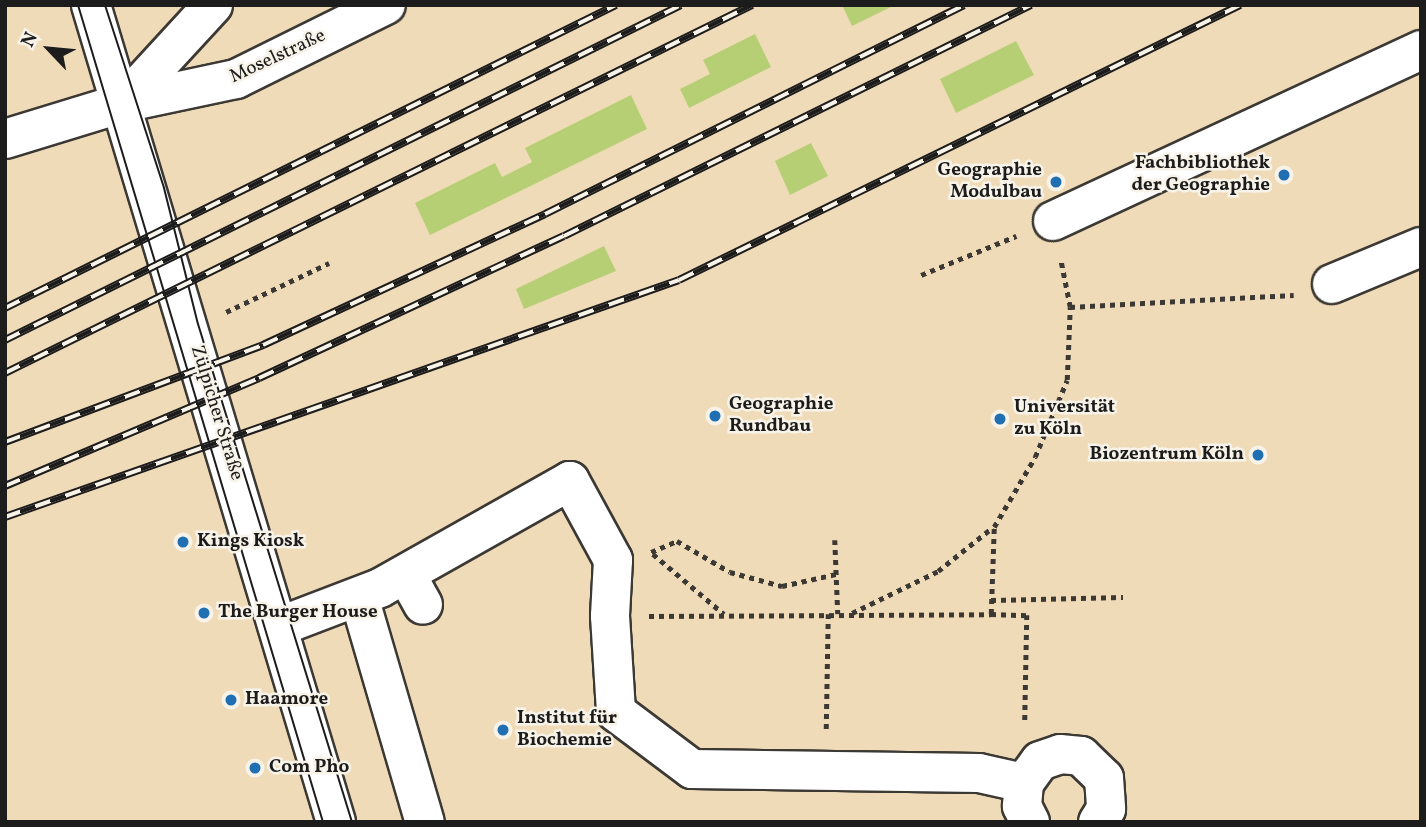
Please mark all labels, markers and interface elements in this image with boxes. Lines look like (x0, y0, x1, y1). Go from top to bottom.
north arrow (14, 14, 84, 84)
street label: Moselstraße (227, 25, 329, 89)
text: N (15, 28, 45, 52)
place label: Fachbibliothek der Geographie (1132, 153, 1270, 197)
place label: Geographie Modulbau (938, 160, 1042, 204)
marker: Fachbibliothek der Geographie (1276, 167, 1292, 183)
marker: Geographie Modulbau (1048, 174, 1064, 190)
street label: Zülpicher Straße (185, 343, 247, 483)
place label: Geographie Rundbau (729, 394, 833, 438)
place label: Universität zu Köln (1014, 397, 1115, 441)
marker: Geographie Rundbau (707, 408, 723, 424)
marker: Universität zu Köln (992, 411, 1008, 427)
place label: Biozentrum Köln (1089, 444, 1244, 466)
marker: Biozentrum Köln (1250, 447, 1266, 463)
place label: Kings Kiosk (197, 531, 304, 553)
marker: Kings Kiosk (175, 534, 191, 550)
place label: The Burger House (218, 602, 378, 624)
marker: The Burger House (196, 605, 212, 621)
place label: Haamore (245, 689, 328, 711)
marker: Haamore (223, 692, 239, 708)
place label: Institut für Biochemie (517, 708, 617, 752)
marker: Institut für Biochemie (495, 722, 511, 738)
place label: Com Pho (269, 757, 349, 779)
marker: Com Pho (247, 760, 263, 776)

